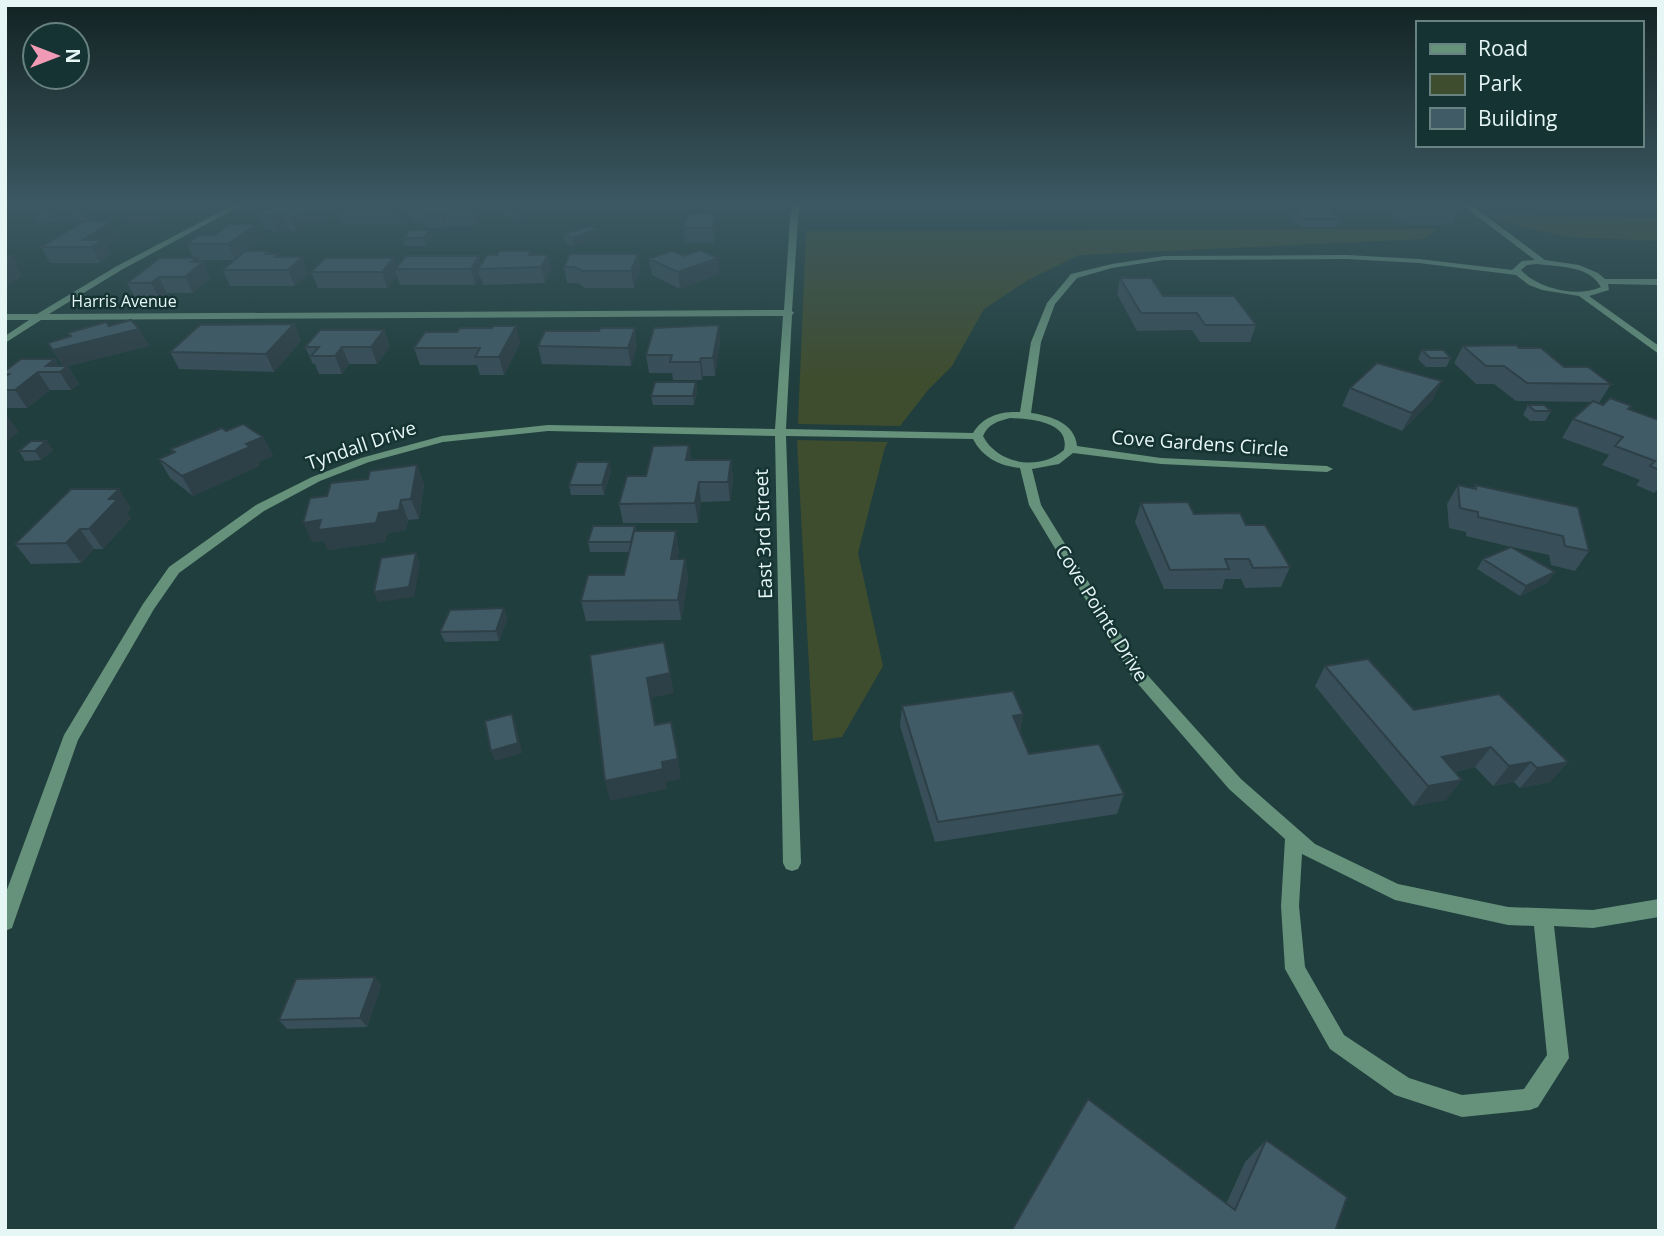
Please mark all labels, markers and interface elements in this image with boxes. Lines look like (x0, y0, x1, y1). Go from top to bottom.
north arrow (21, 21, 91, 91)
legend (1416, 21, 1643, 147)
text: Road (1478, 34, 1528, 62)
text: N (60, 48, 86, 64)
text: Park (1478, 69, 1522, 97)
text: Building (1478, 104, 1557, 132)
street label: Harris Avenue (71, 290, 177, 312)
street label: Tyndall Drive (302, 414, 420, 476)
street label: Cove Gardens Circle (1110, 424, 1290, 462)
street label: East 3rd Street (748, 468, 778, 599)
street label: Cove Pointe Drive (1049, 540, 1155, 686)

